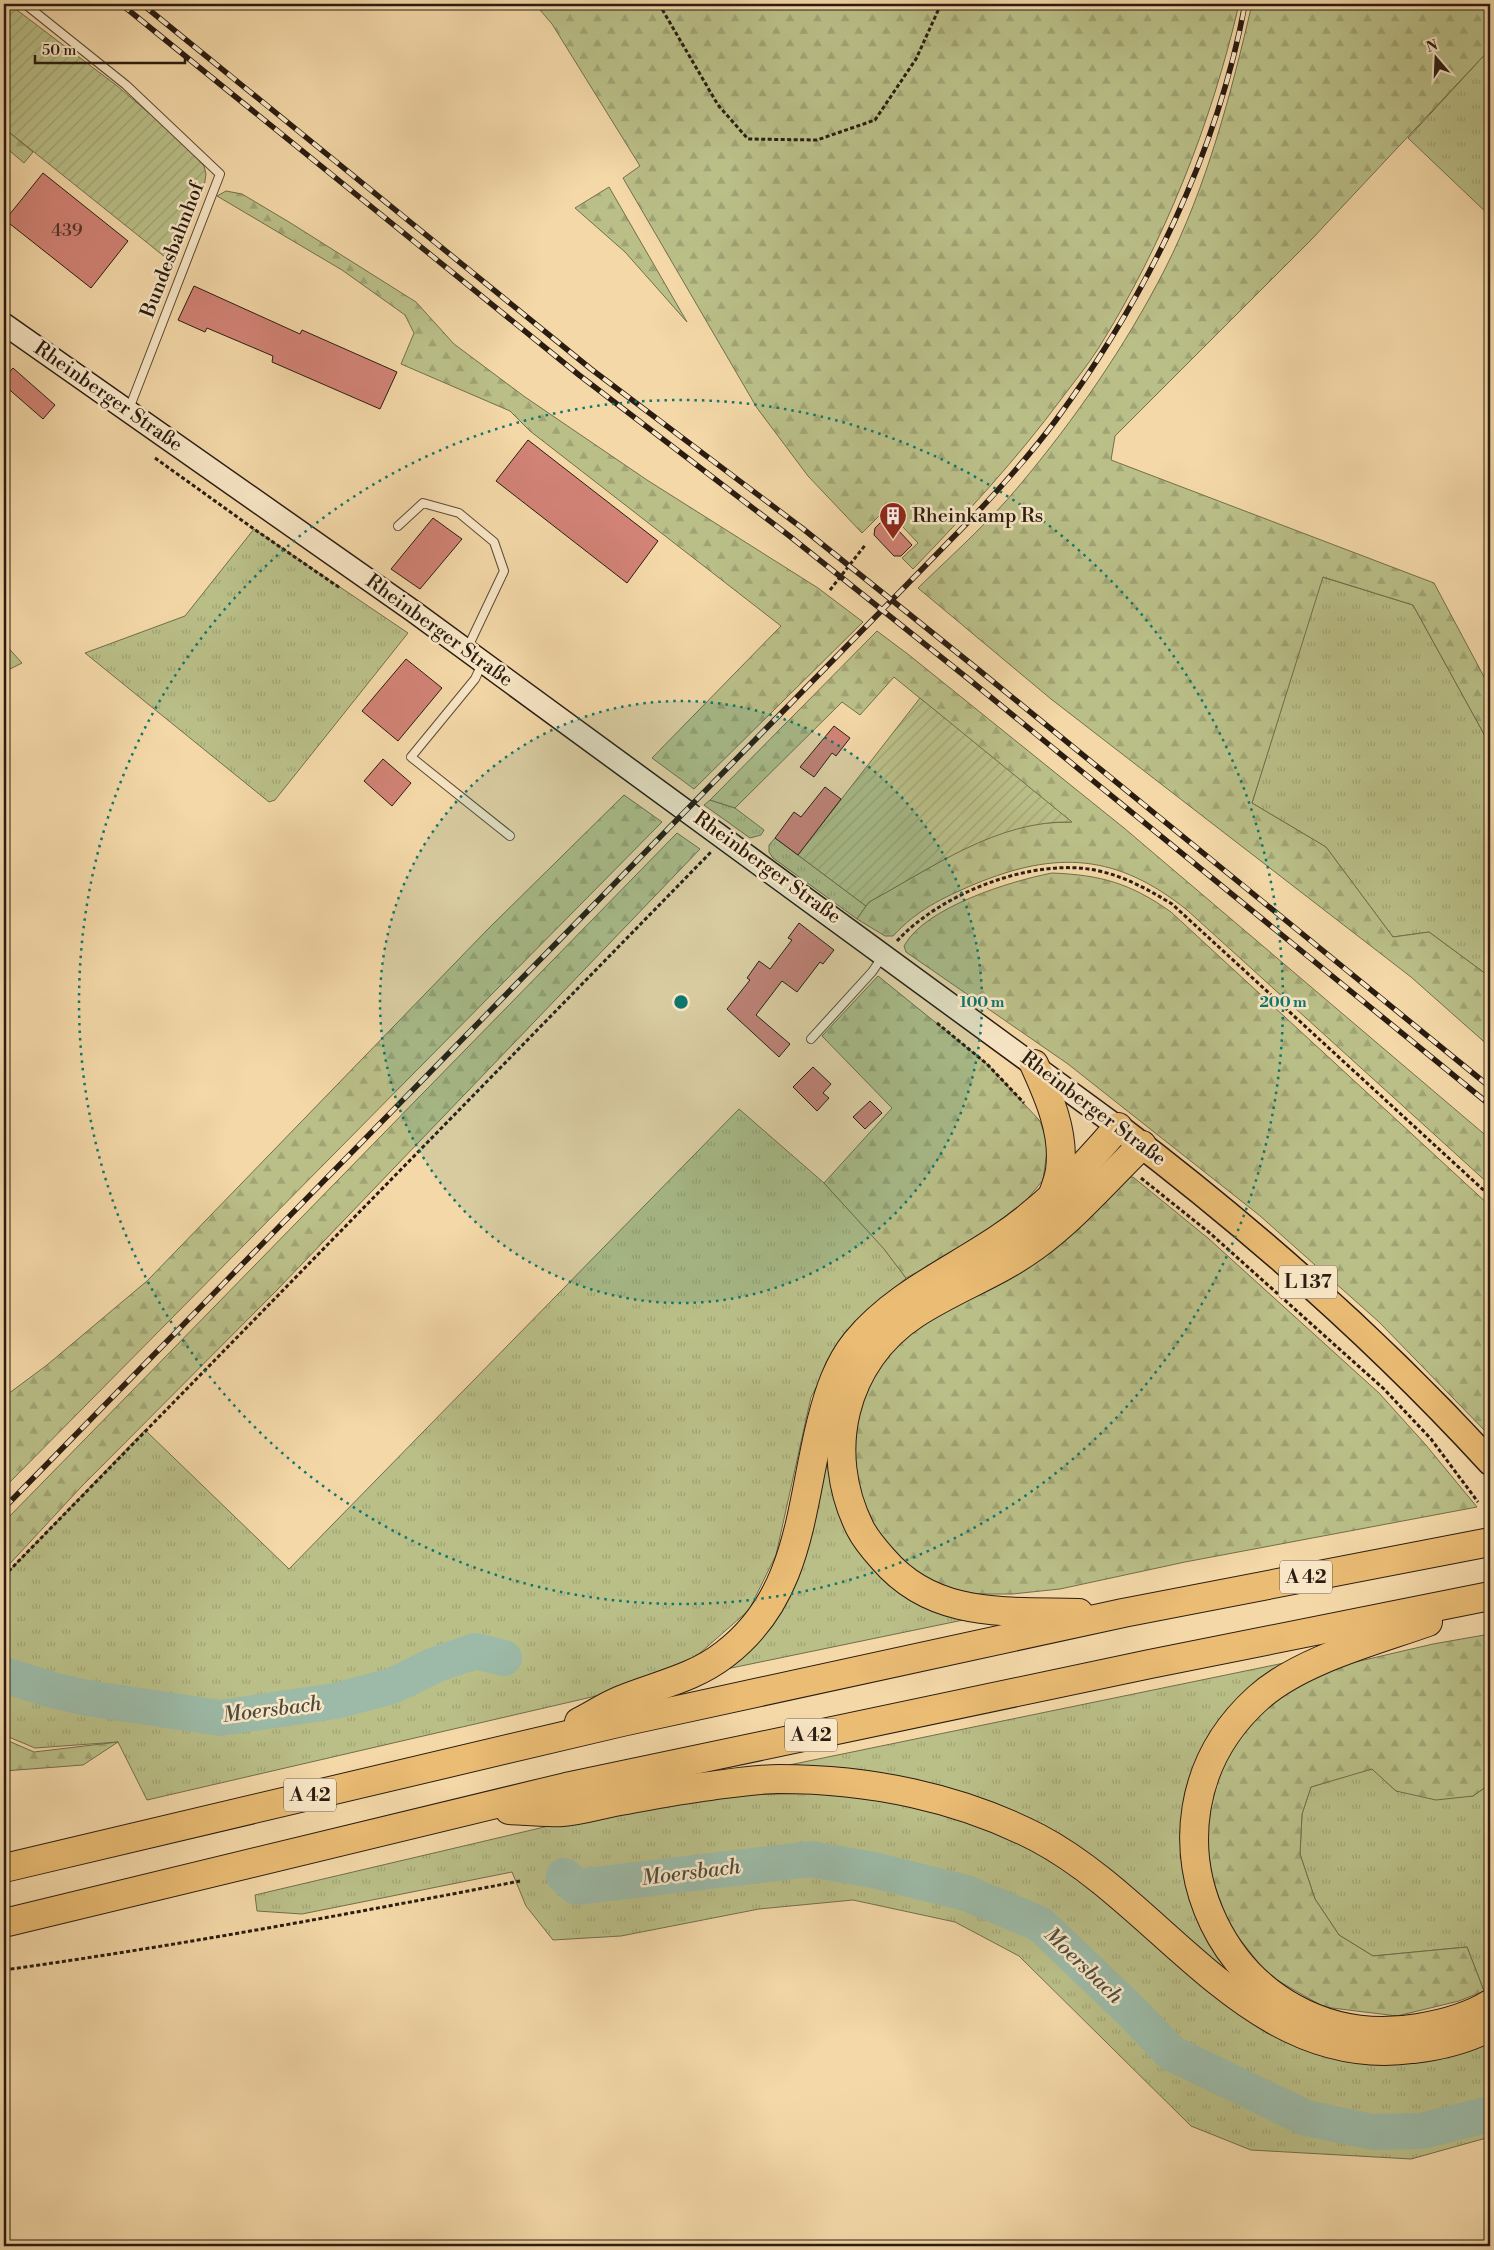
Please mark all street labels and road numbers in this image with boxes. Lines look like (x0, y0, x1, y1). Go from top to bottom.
street label: Bundesbahnhof (135, 178, 211, 322)
street label: Rheinberger Straße (29, 336, 187, 458)
street label: Rheinberger Straße (361, 569, 517, 693)
street label: Rheinberger Straße (689, 806, 845, 930)
street label: Rheinberger Straße (1015, 1046, 1171, 1172)
road number: L 137 (1279, 1265, 1337, 1298)
road number: A 42 (1280, 1560, 1332, 1594)
road number: A 42 (785, 1718, 837, 1752)
road number: A 42 (284, 1778, 336, 1812)

